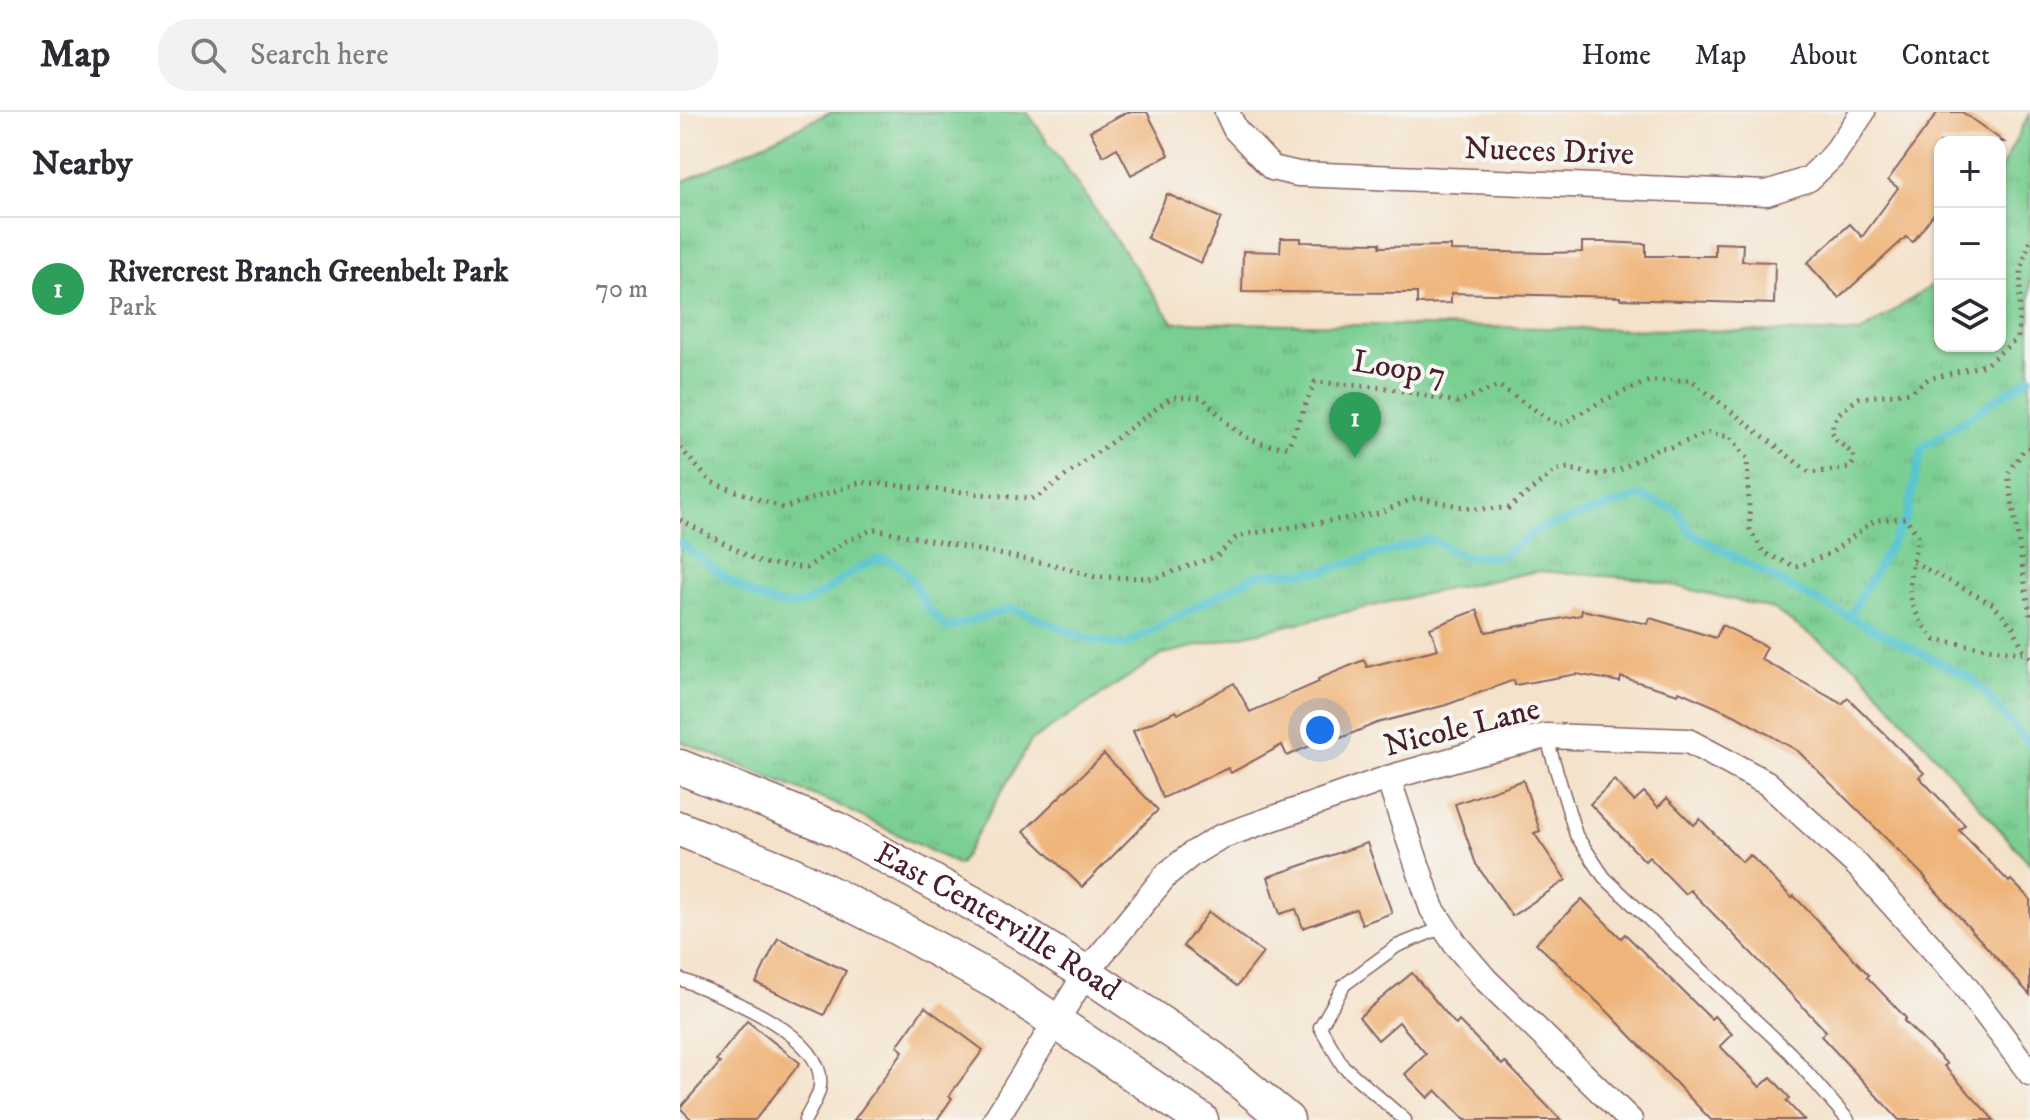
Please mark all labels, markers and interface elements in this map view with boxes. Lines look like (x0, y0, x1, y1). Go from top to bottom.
search box (158, 19, 718, 91)
text: Map (40, 31, 110, 79)
icon: search (186, 33, 230, 77)
text: Search here (250, 37, 389, 74)
text: Home (1582, 38, 1651, 73)
text: Map (1695, 38, 1746, 73)
text: About (1790, 38, 1857, 73)
text: Contact (1901, 38, 1990, 73)
street label: Nueces Drive (1463, 129, 1635, 175)
map controls (1934, 136, 2006, 352)
button: + (1934, 136, 2006, 208)
text: Nearby (32, 143, 133, 185)
button: − (1934, 208, 2006, 280)
text: Rivercrest Branch Greenbelt Park (108, 254, 508, 291)
text: 1 (53, 273, 63, 306)
text: 70 m (595, 273, 648, 306)
button: layers (1934, 280, 2006, 352)
text: Park (108, 291, 157, 324)
street label: Loop 7 (1349, 342, 1449, 396)
pin: 1 (1329, 392, 1381, 458)
street label: Nicole Lane (1380, 689, 1544, 767)
your location (1300, 710, 1340, 750)
street label: East Centerville Road (867, 834, 1128, 1010)

